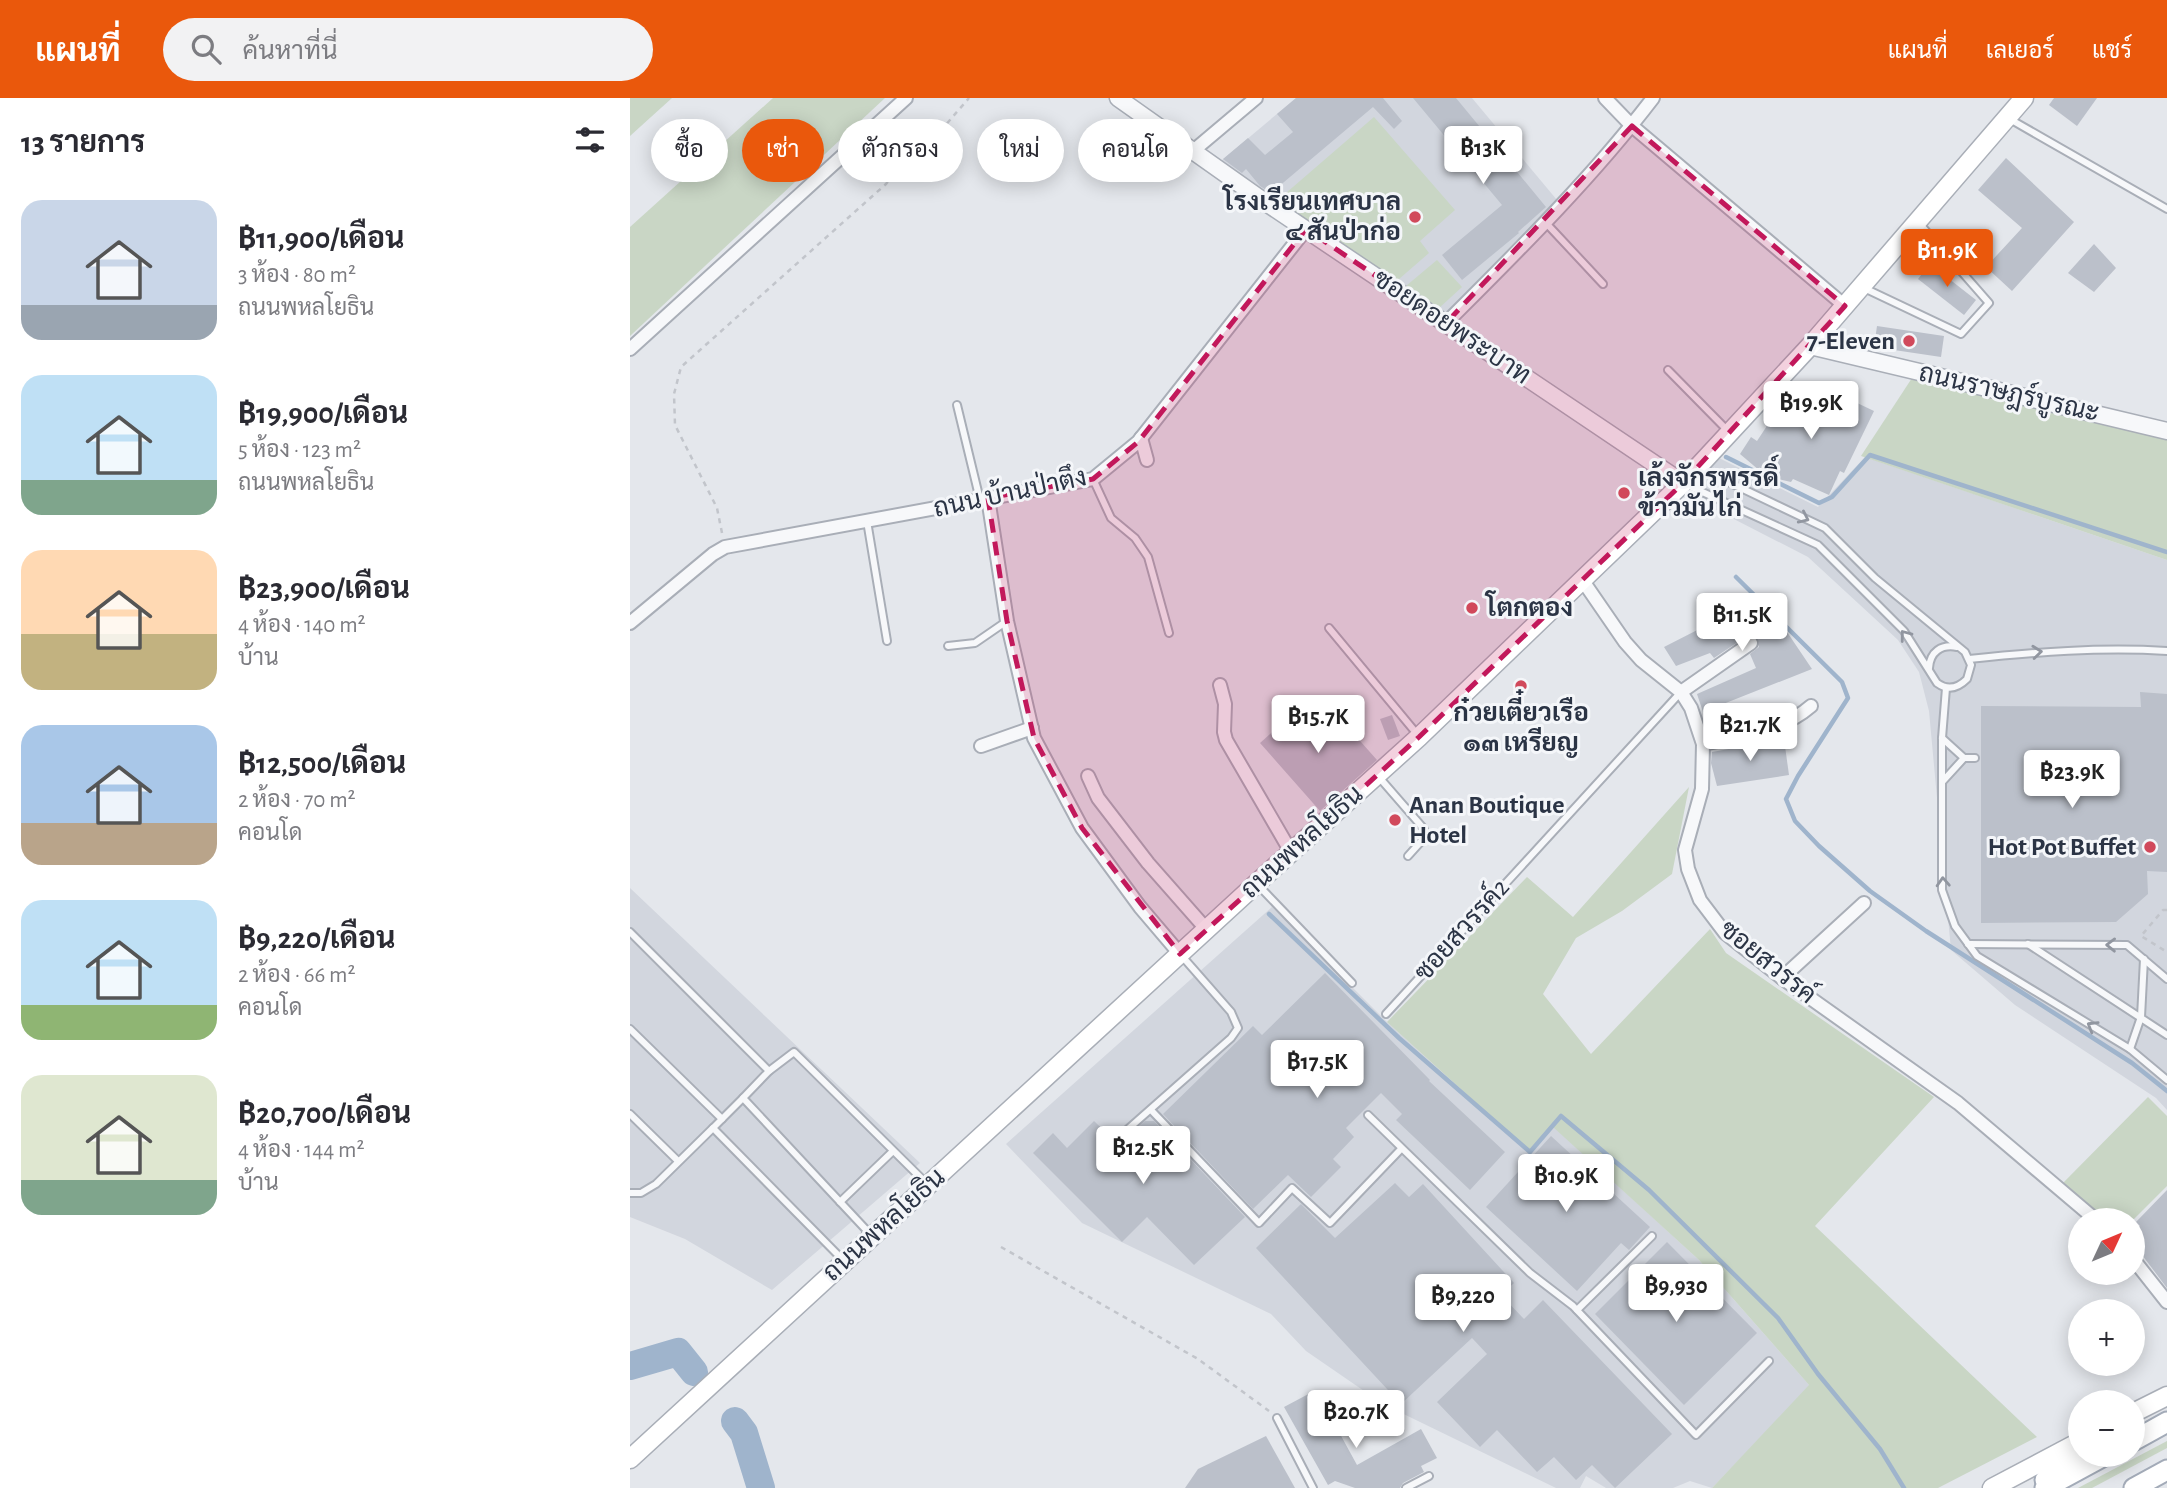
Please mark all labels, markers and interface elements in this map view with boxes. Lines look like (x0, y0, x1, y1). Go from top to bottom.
search box (163, 18, 653, 81)
icon: search (187, 30, 225, 68)
text: แผนที่ (35, 35, 121, 68)
text: ค้นหาที่นี่ (243, 38, 338, 64)
text: แผนที่ (1888, 39, 1948, 63)
text: เลเยอร์ (1986, 39, 2054, 63)
text: แชร์ (2092, 39, 2132, 63)
chip: ซื้อ (651, 119, 728, 182)
chip: เช่า (742, 119, 824, 182)
chip: ตัวกรอง (838, 119, 963, 182)
chip: ใหม่ (977, 119, 1064, 182)
chip: คอนโด (1078, 119, 1193, 182)
icon: filters (571, 121, 609, 159)
pin: ฿13K (1442, 126, 1524, 186)
text: 13 รายการ (21, 128, 145, 158)
text: ฿13K (1460, 137, 1506, 160)
place label: โรงเรียนเทศบาล ๔ สันป่าก่อ (1221, 184, 1401, 245)
marker: โรงเรียนเทศบาล ๔ สันป่าก่อ (1407, 209, 1423, 225)
text: ฿11,900/เดือน (238, 224, 405, 254)
icon: home (77, 228, 161, 312)
pin: ฿11.9K (1890, 230, 2004, 289)
text: ฿11.9K (1917, 240, 1977, 263)
text: 3 ห้อง · 80 m² (238, 264, 356, 287)
street label: ซอยดอยพระบาท (1369, 265, 1535, 389)
text: ถนนพหลโยธิน (238, 297, 374, 320)
place label: 7-Eleven (1807, 328, 1895, 354)
marker: 7-Eleven (1901, 333, 1917, 349)
street label: ถนนราษฎร์บูรณะ (1915, 355, 2103, 430)
pin: ฿19.9K (1754, 382, 1868, 441)
text: ฿19.9K (1779, 392, 1843, 415)
text: ฿19,900/เดือน (238, 399, 408, 429)
icon: home (77, 403, 161, 487)
text: 5 ห้อง · 123 m² (238, 439, 361, 462)
place label: เล้งจักรพรรดิ์ ข้าวมันไก่ (1638, 454, 1779, 521)
street label: ถนน บ้านป่าตึง (930, 460, 1089, 522)
text: ถนนพหลโยธิน (238, 472, 374, 495)
marker: เล้งจักรพรรดิ์ ข้าวมันไก่ (1616, 485, 1632, 501)
one-way arrow (1797, 510, 1809, 524)
text: ฿23,900/เดือน (238, 574, 410, 604)
icon: home (77, 578, 161, 662)
place label: โตกตอง (1484, 590, 1573, 621)
pin: ฿11.5K (1685, 594, 1799, 653)
marker: โตกตอง (1464, 600, 1480, 616)
text: ฿11.5K (1712, 604, 1772, 627)
text: 4 ห้อง · 140 m² (238, 614, 366, 637)
one-way arrow (1901, 630, 1914, 643)
one-way arrow (2032, 645, 2043, 660)
text: บ้าน (238, 647, 279, 670)
marker: ก๋วยเตี๋ยวเรือ ๑๓ เหรียญ (1513, 678, 1529, 694)
place label: ก๋วยเตี๋ยวเรือ ๑๓ เหรียญ (1453, 689, 1589, 758)
pin: ฿15.7K (1261, 696, 1375, 755)
pin: ฿21.7K (1693, 704, 1807, 763)
text: ฿15.7K (1288, 706, 1348, 729)
text: ฿21.7K (1719, 714, 1781, 737)
text: ฿12,500/เดือน (238, 749, 406, 779)
pin: ฿23.9K (2015, 750, 2129, 810)
icon: home (77, 753, 161, 837)
text: ฿23.9K (2040, 761, 2104, 784)
street label: ถนนพหลโยธิน (1233, 778, 1368, 903)
text: 2 ห้อง · 70 m² (238, 789, 356, 812)
place label: Anan Boutique Hotel (1409, 792, 1564, 848)
marker: Anan Boutique Hotel (1387, 812, 1403, 828)
text: คอนโด (238, 822, 302, 845)
place label: Hot Pot Buffet (1988, 834, 2136, 860)
marker: Hot Pot Buffet (2142, 839, 2158, 855)
street label: ซอยสวรรค์2 (1406, 871, 1514, 986)
one-way arrow (1935, 876, 1950, 887)
street label: ซอยสวรรค์ (1715, 912, 1824, 1008)
text: ฿9,220/เดือน (238, 924, 396, 954)
icon: home (77, 928, 161, 1012)
one-way arrow (2106, 937, 2117, 952)
text: 2 ห้อง · 66 m² (238, 964, 356, 987)
text: คอนโด (238, 997, 302, 1020)
one-way arrow (2086, 1021, 2099, 1034)
pin: ฿17.5K (1260, 1040, 1374, 1100)
text: ฿17.5K (1287, 1051, 1347, 1074)
text: ฿20,700/เดือน (238, 1099, 411, 1129)
icon: home (77, 1103, 161, 1187)
pin: ฿12.5K (1086, 1126, 1200, 1186)
text: ฿12.5K (1112, 1137, 1174, 1160)
text: 4 ห้อง · 144 m² (238, 1139, 365, 1162)
pin: ฿10.9K (1509, 1154, 1623, 1214)
street label: ถนนพหลโยธิน (815, 1161, 950, 1286)
text: ฿10.9K (1534, 1165, 1598, 1188)
text: บ้าน (238, 1172, 279, 1195)
north arrow (2068, 1208, 2146, 1284)
map controls (2068, 1208, 2145, 1467)
pin: ฿9,930 (1619, 1264, 1733, 1324)
pin: ฿9,220 (1406, 1274, 1520, 1334)
text: ฿9,930 (1644, 1275, 1708, 1298)
text: ฿9,220 (1431, 1285, 1495, 1308)
button: + (2068, 1299, 2145, 1376)
pin: ฿20.7K (1299, 1390, 1413, 1450)
button: − (2068, 1390, 2145, 1467)
text: ฿20.7K (1323, 1401, 1389, 1424)

